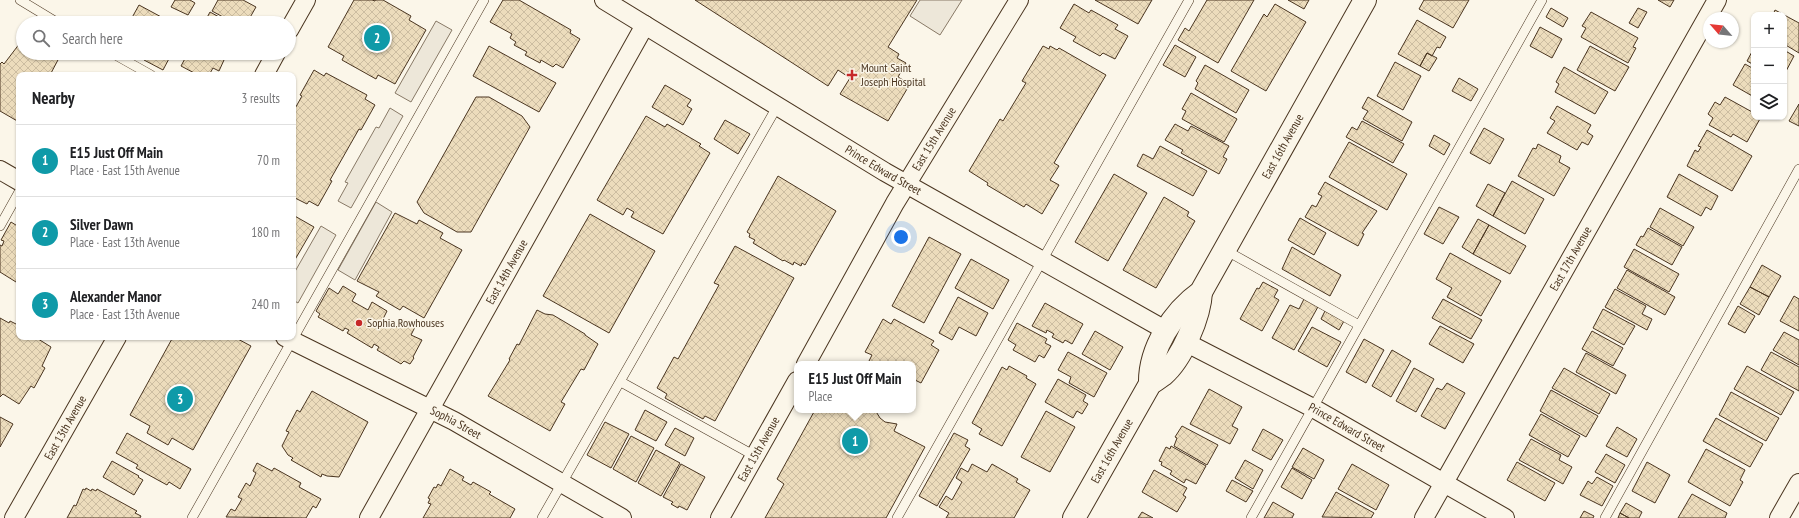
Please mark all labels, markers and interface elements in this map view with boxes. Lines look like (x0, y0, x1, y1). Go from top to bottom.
north arrow (1703, 12, 1739, 48)
map controls (1751, 12, 1787, 120)
button: + (1751, 12, 1787, 48)
search box (16, 16, 296, 60)
pin: 2 (364, 23, 390, 53)
icon: search (30, 27, 52, 49)
text: Search here (62, 29, 123, 48)
button: − (1751, 48, 1787, 84)
place label: Mount Saint Joseph Hospital (860, 60, 926, 89)
marker: Mount Saint Joseph Hospital (846, 69, 858, 81)
button: layers (1751, 84, 1787, 120)
text: Nearby (32, 87, 75, 109)
text: 3 results (241, 90, 280, 107)
street label: East 15th Avenue (909, 104, 959, 173)
street label: East 16th Avenue (1258, 111, 1307, 181)
street label: Prince Edward Street (843, 141, 925, 198)
text: E15 Just Off Main (70, 143, 163, 162)
text: 1 (42, 152, 48, 169)
text: 70 m (257, 152, 280, 169)
text: Place · East 15th Avenue (70, 162, 180, 179)
text: Silver Dawn (70, 215, 133, 234)
street label: East 17th Avenue (1546, 223, 1595, 293)
text: 2 (42, 224, 48, 241)
text: 180 m (251, 224, 280, 241)
your location (891, 227, 911, 247)
text: Place · East 13th Avenue (70, 234, 180, 251)
street label: East 14th Avenue (482, 237, 530, 307)
text: Alexander Manor (70, 287, 161, 306)
text: 3 (42, 296, 48, 313)
text: 240 m (251, 296, 280, 313)
text: Place · East 13th Avenue (70, 306, 180, 323)
place label: Sophia Rowhouses (367, 315, 444, 330)
marker: Sophia Rowhouses (354, 318, 364, 328)
popup (794, 361, 916, 413)
text: E15 Just Off Main (808, 369, 902, 388)
pin: 3 (167, 384, 193, 414)
text: Place (808, 388, 832, 405)
street label: East 13th Avenue (41, 392, 89, 462)
street label: Prince Edward Street (1306, 399, 1389, 455)
street label: Sophia Street (428, 402, 485, 442)
street label: East 15th Avenue (734, 414, 782, 484)
street label: East 16th Avenue (1087, 416, 1136, 486)
pin: 1 (842, 426, 868, 456)

